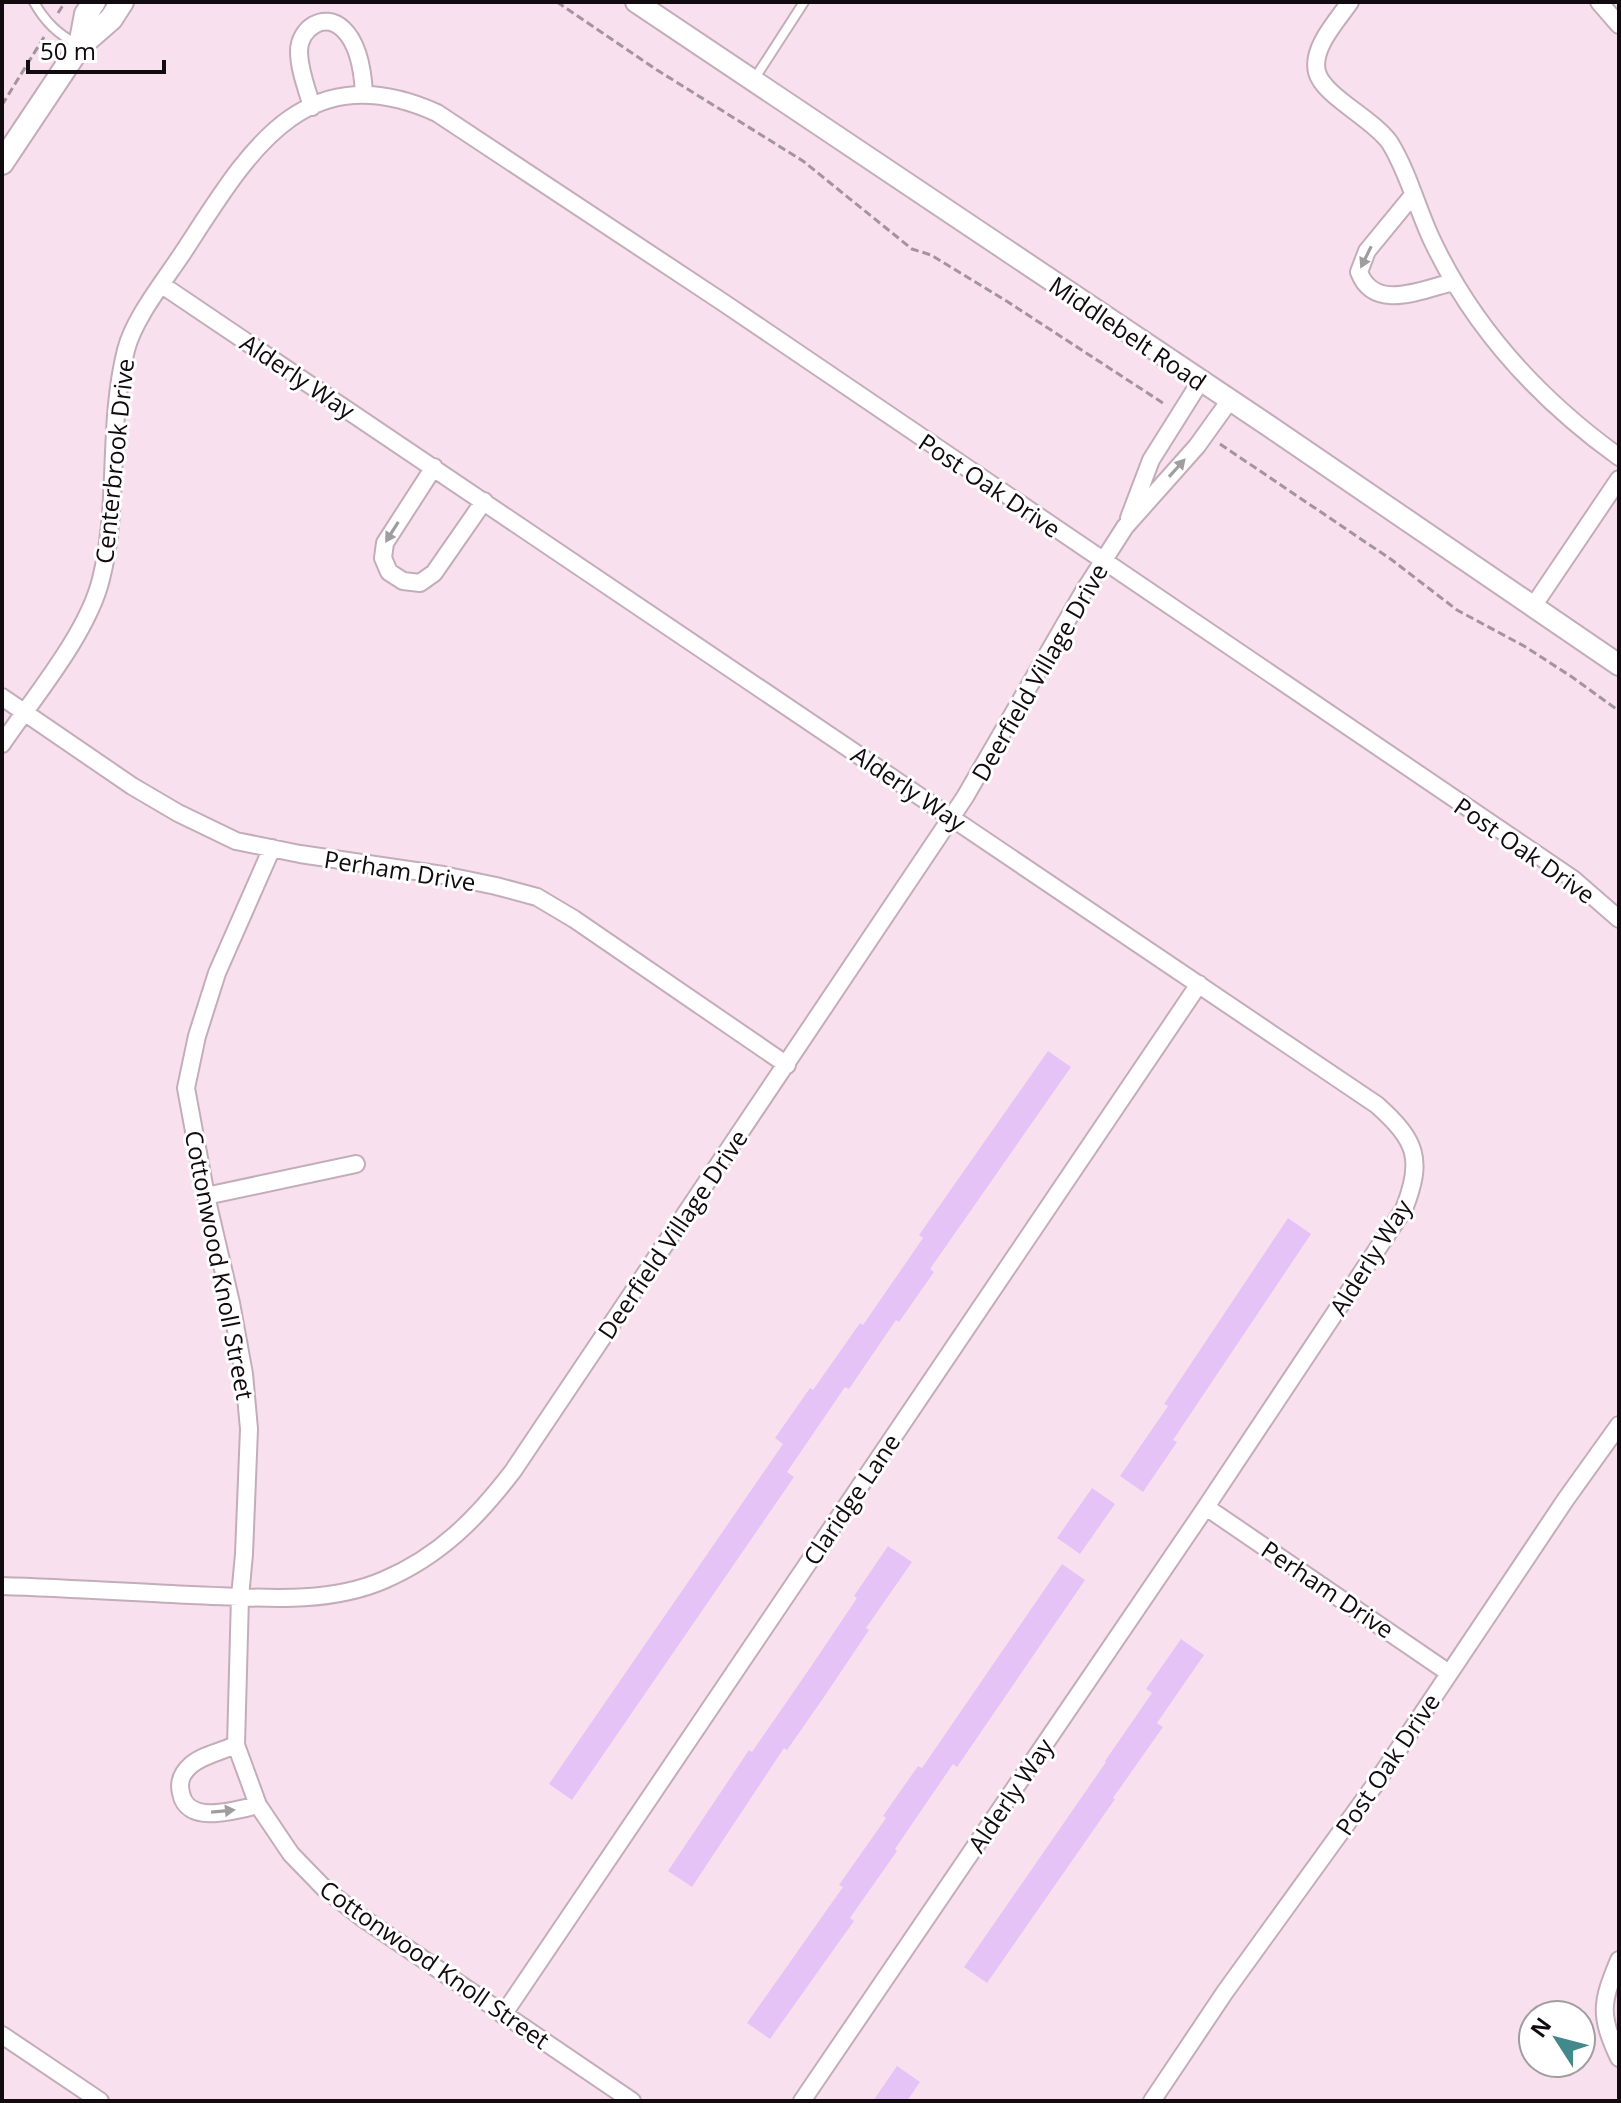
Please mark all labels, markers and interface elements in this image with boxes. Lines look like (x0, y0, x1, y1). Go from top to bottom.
scale bar (28, 24, 164, 74)
text: 50 m (40, 34, 96, 67)
one-way arrow (1359, 246, 1373, 269)
street label: Middlebelt Road (1043, 268, 1213, 398)
street label: Alderly Way (234, 326, 362, 427)
street label: Centerbrook Drive (87, 357, 141, 565)
street label: Post Oak Drive (913, 425, 1067, 545)
one-way arrow (1168, 459, 1185, 479)
one-way arrow (385, 521, 399, 543)
street label: Deerfield Village Drive (963, 557, 1115, 787)
street label: Alderly Way (845, 738, 973, 839)
street label: Post Oak Drive (1448, 789, 1602, 911)
street label: Perham Drive (322, 842, 478, 898)
street label: Deerfield Village Drive (590, 1123, 754, 1345)
street label: Cottonwood Knoll Street (178, 1128, 262, 1402)
street label: Alderly Way (1321, 1192, 1419, 1321)
street label: Claridge Lane (795, 1427, 907, 1571)
street label: Perham Drive (1255, 1533, 1401, 1645)
street label: Post Oak Drive (1327, 1687, 1447, 1841)
street label: Alderly Way (960, 1731, 1061, 1859)
one-way arrow (211, 1805, 236, 1818)
street label: Cottonwood Knoll Street (314, 1872, 556, 2056)
north arrow (1517, 1999, 1597, 2079)
text: N (1523, 2011, 1557, 2043)

